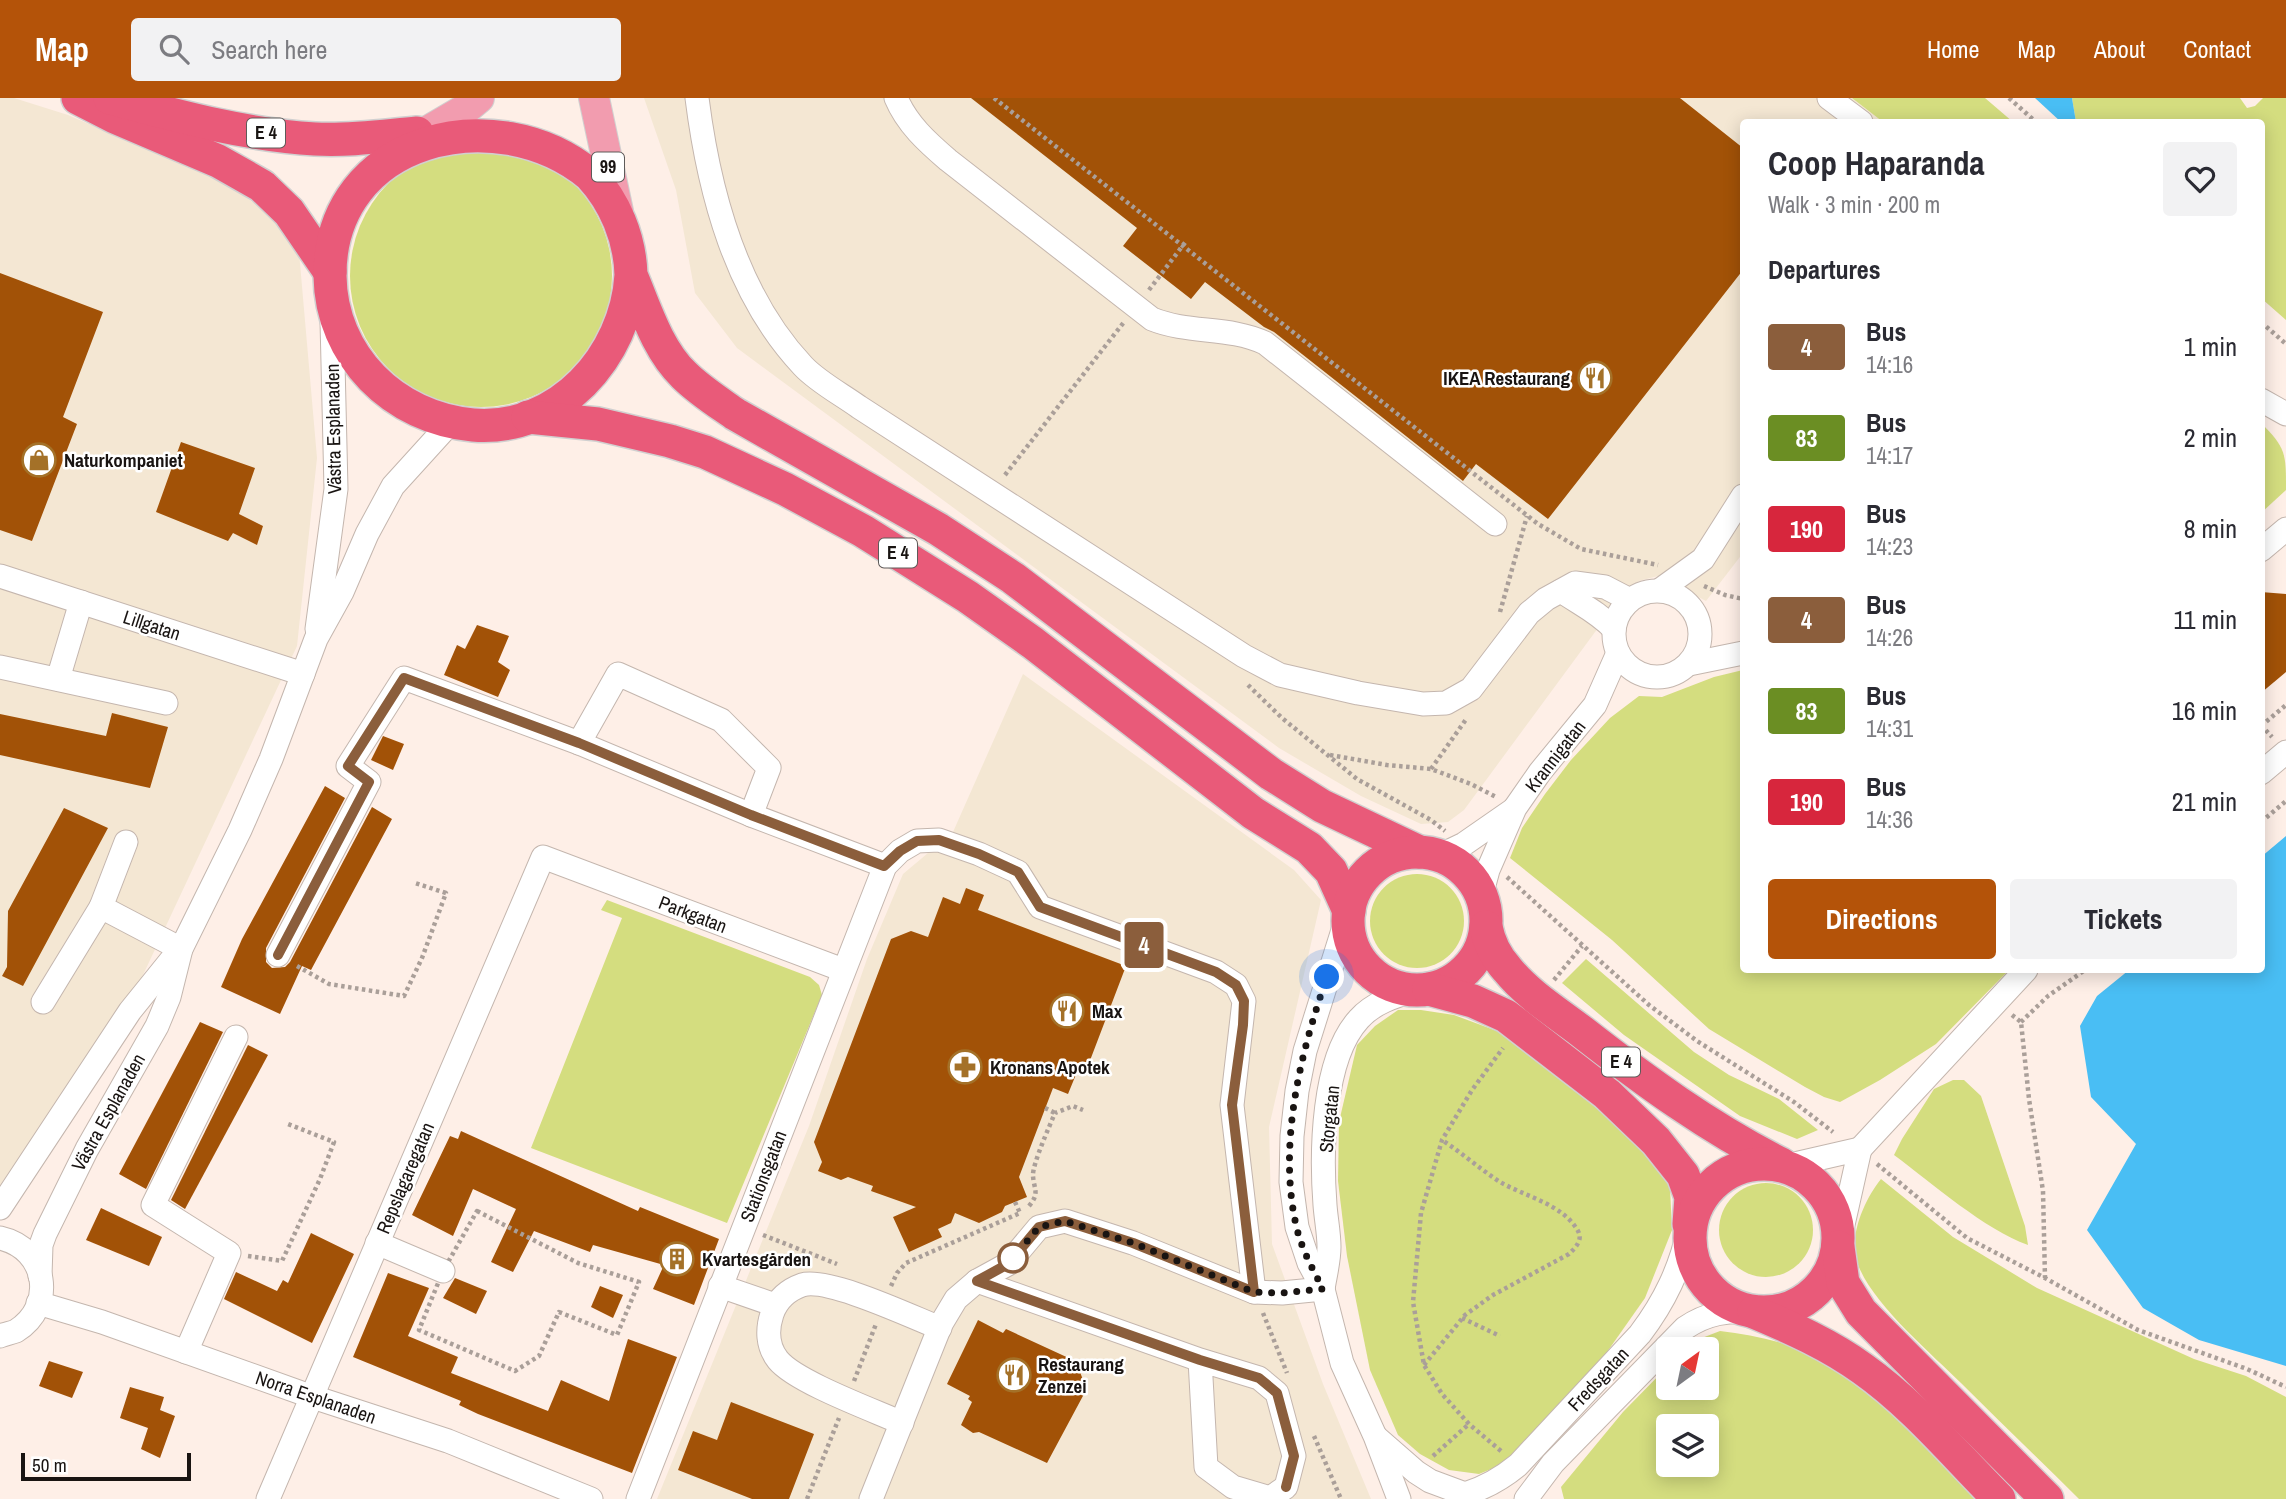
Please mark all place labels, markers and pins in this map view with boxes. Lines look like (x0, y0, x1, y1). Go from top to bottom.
restaurant icon: IKEA Restaurang (1576, 359, 1614, 397)
place label: IKEA Restaurang (1443, 365, 1570, 391)
shop icon: Naturkompaniet (20, 441, 58, 479)
place label: Naturkompaniet (64, 447, 183, 473)
restaurant icon: Max (1048, 992, 1086, 1030)
place label: Max (1092, 998, 1123, 1024)
pharmacy icon: Kronans Apotek (946, 1048, 984, 1086)
place label: Kronans Apotek (990, 1054, 1110, 1080)
building icon: Kvartesgården (658, 1240, 696, 1278)
unlabelled marker (998, 1243, 1028, 1273)
place label: Kvartesgården (702, 1246, 811, 1272)
place label: Restaurang Zenzei (1038, 1351, 1124, 1399)
restaurant icon: Restaurang Zenzei (995, 1356, 1033, 1394)

